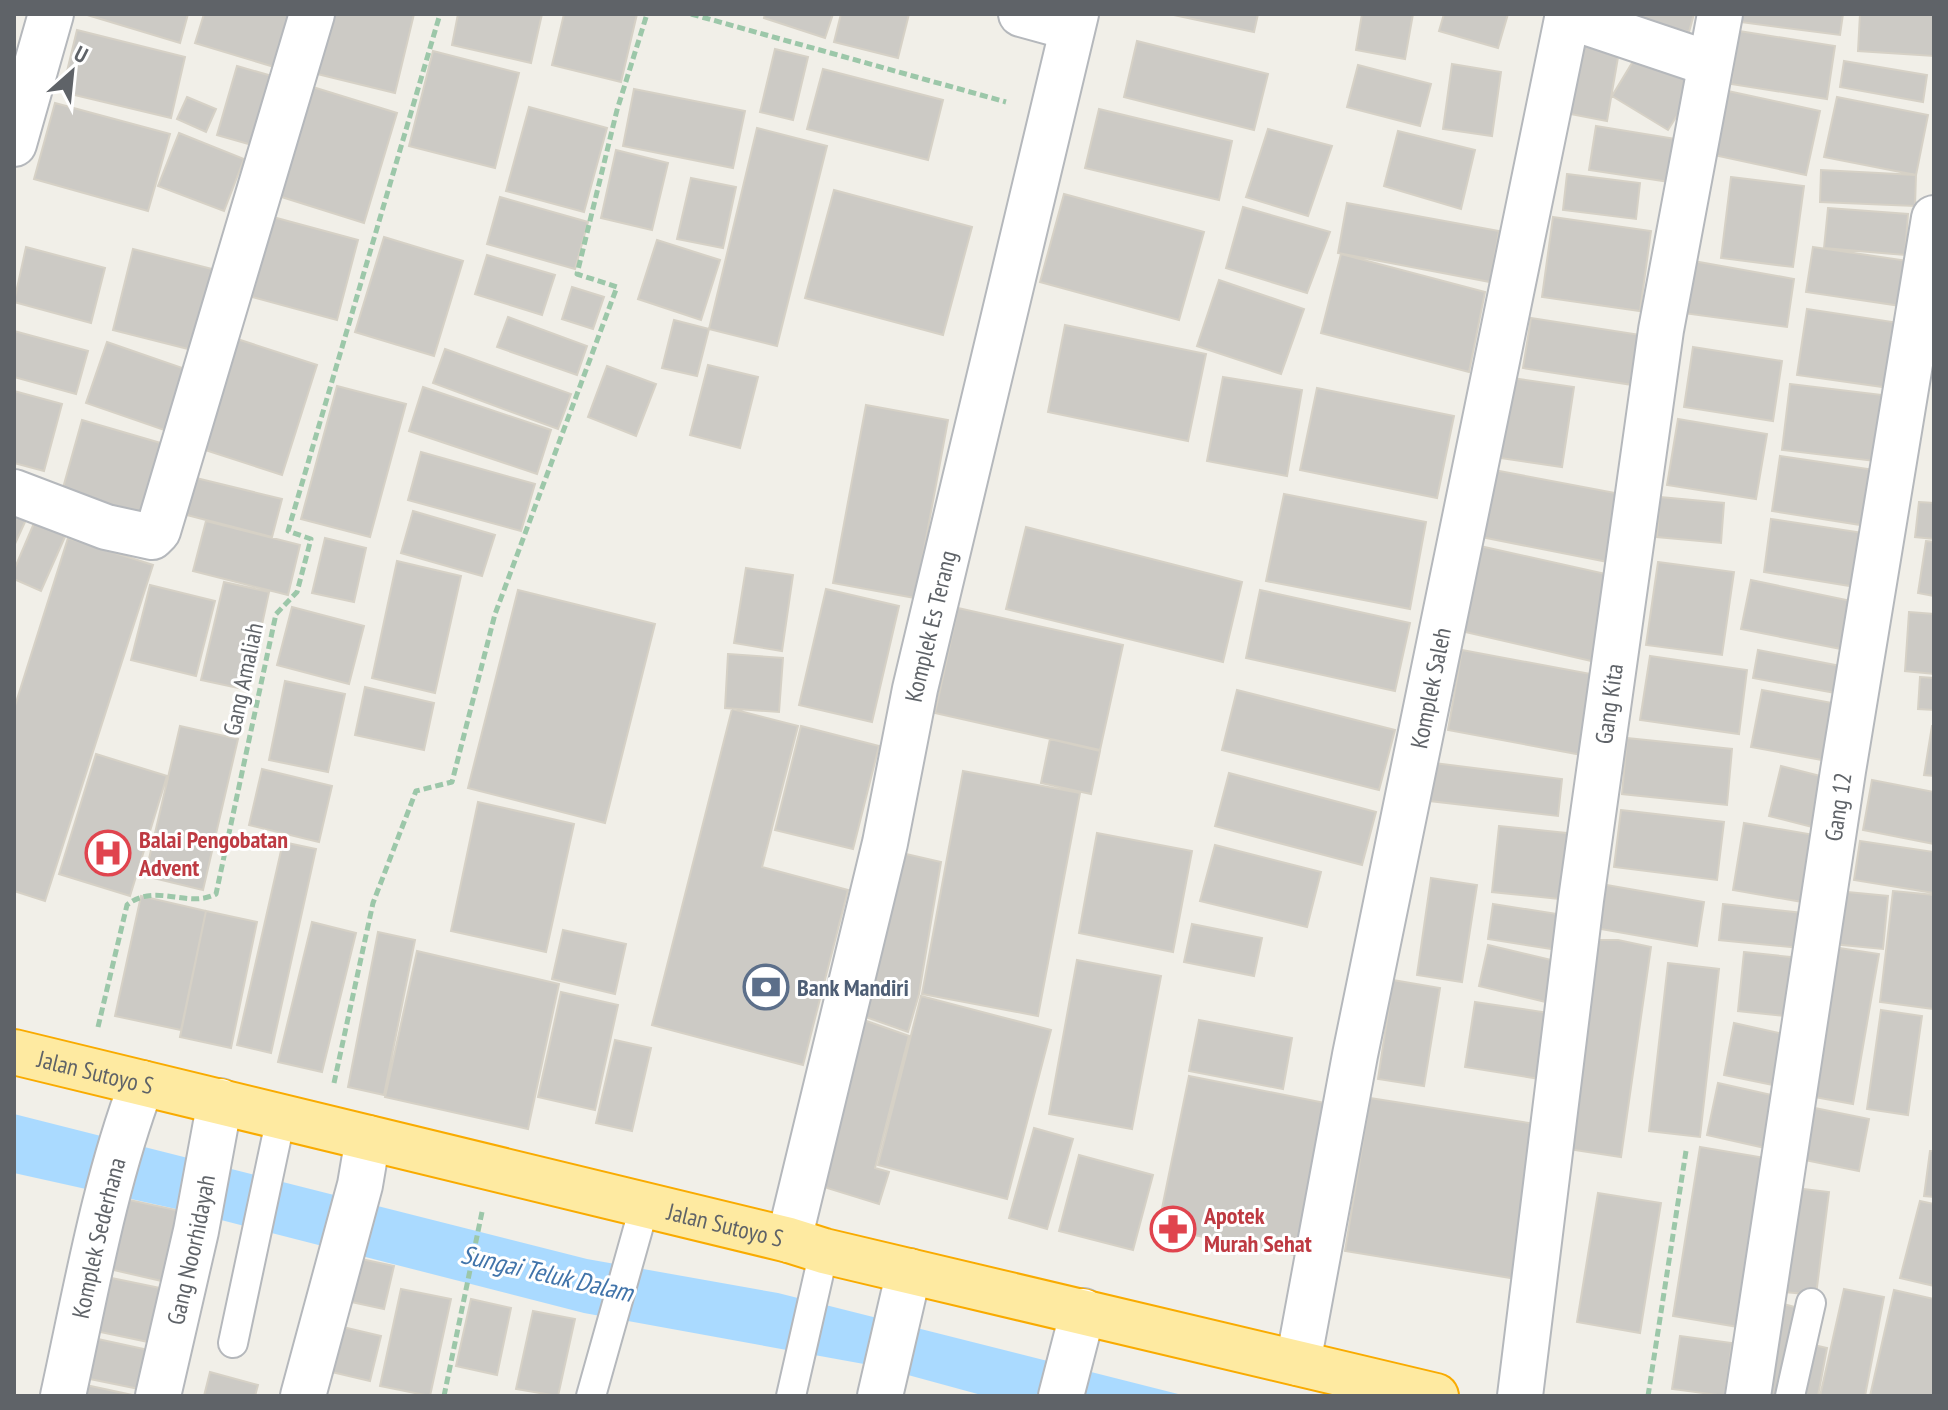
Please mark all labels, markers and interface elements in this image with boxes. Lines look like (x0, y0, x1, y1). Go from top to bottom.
north arrow (32, 32, 112, 112)
text: U (70, 39, 92, 69)
street label: Komplek Es Terang (897, 547, 963, 705)
street label: Gang Amaliah (216, 620, 270, 738)
street label: Komplek Saleh (1403, 625, 1458, 751)
street label: Gang Kita (1588, 662, 1630, 746)
street label: Gang 12 (1817, 770, 1858, 843)
place label: Balai Pengobatan Advent (138, 824, 288, 883)
hospital icon: Balai Pengobatan Advent (84, 829, 132, 877)
bank icon: Bank Mandiri (742, 963, 790, 1011)
place label: Bank Mandiri (797, 972, 909, 1003)
street label: Jalan Sutoyo S (34, 1043, 157, 1101)
street label: Komplek Sederhana (64, 1154, 132, 1321)
street label: Gang Noorhidayah (159, 1172, 222, 1328)
street label: Jalan Sutoyo S (663, 1195, 787, 1254)
place label: Apotek Murah Sehat (1203, 1200, 1312, 1259)
pharmacy icon: Apotek Murah Sehat (1149, 1205, 1197, 1253)
water label: Sungai Teluk Dalam (458, 1237, 638, 1309)

